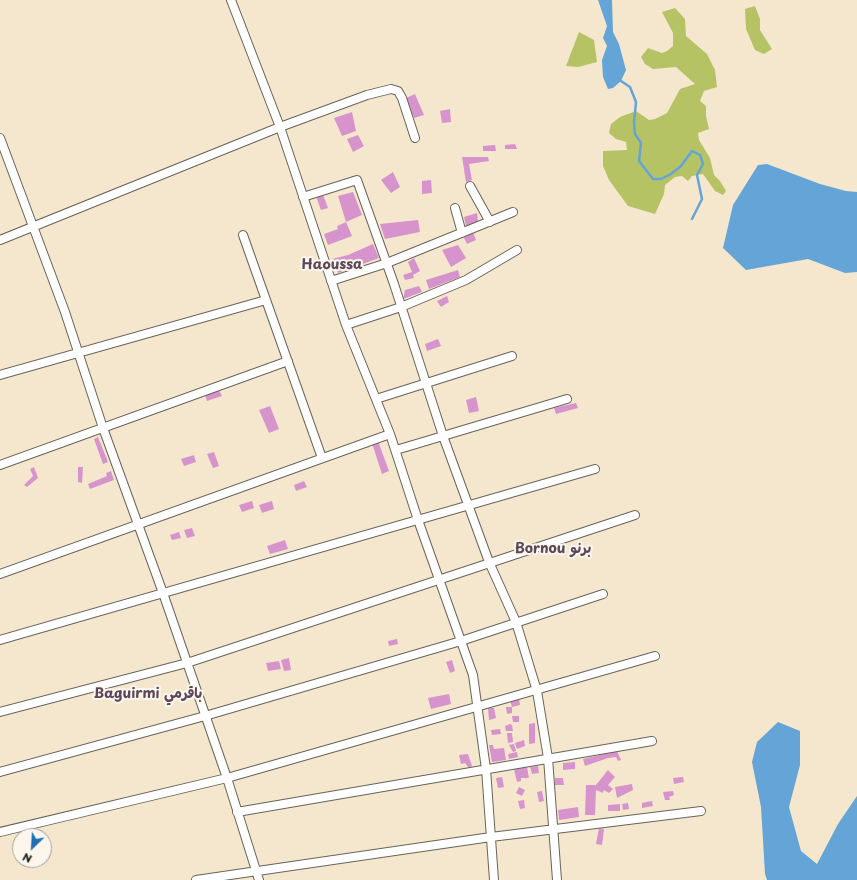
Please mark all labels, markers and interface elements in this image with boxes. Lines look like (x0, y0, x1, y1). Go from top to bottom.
district label: Haoussa (302, 257, 362, 273)
district label: Bornou برنو (515, 541, 591, 557)
district label: Baguirmi باقرمي (94, 686, 202, 702)
north arrow (12, 828, 52, 868)
text: N (20, 849, 35, 868)

